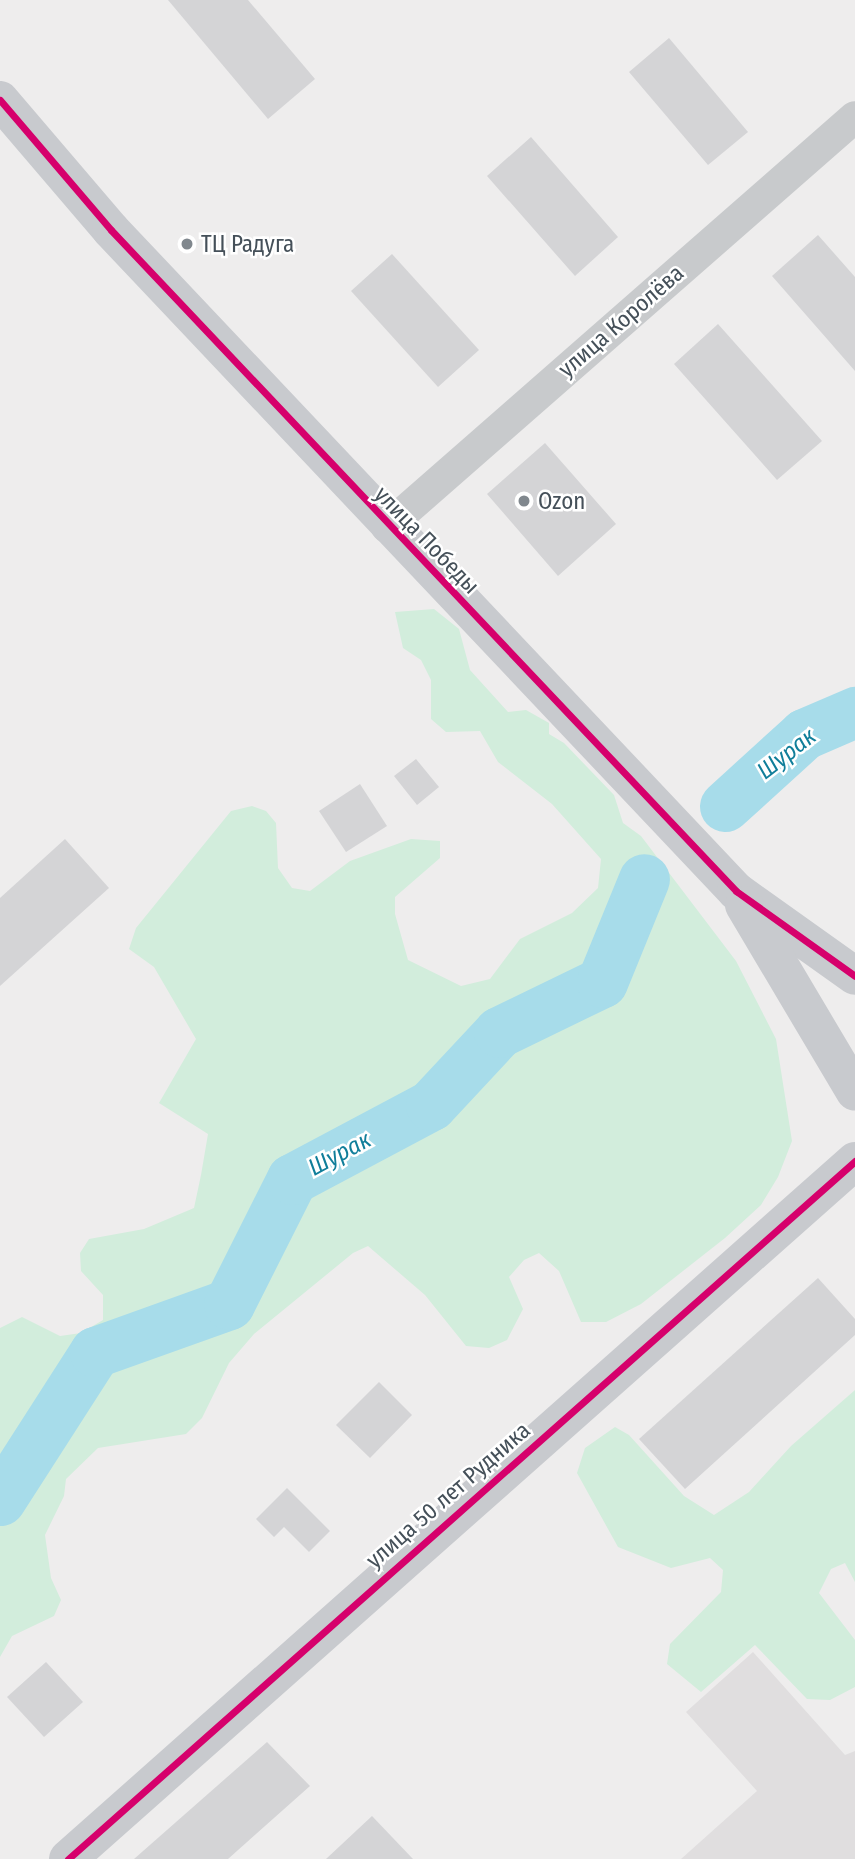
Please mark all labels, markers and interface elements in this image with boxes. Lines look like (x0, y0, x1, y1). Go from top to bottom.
place label: ТЦ Радуга (201, 230, 294, 258)
marker: ТЦ Радуга (179, 236, 195, 252)
street label: улица Королёва (553, 259, 689, 383)
street label: улица Победы (369, 480, 485, 600)
place label: Ozon (538, 487, 585, 515)
marker: Ozon (516, 493, 532, 509)
water label: Шурак (752, 722, 822, 786)
water label: Шурак (304, 1126, 376, 1182)
street label: улица 50 лет Рудника (360, 1416, 536, 1574)

